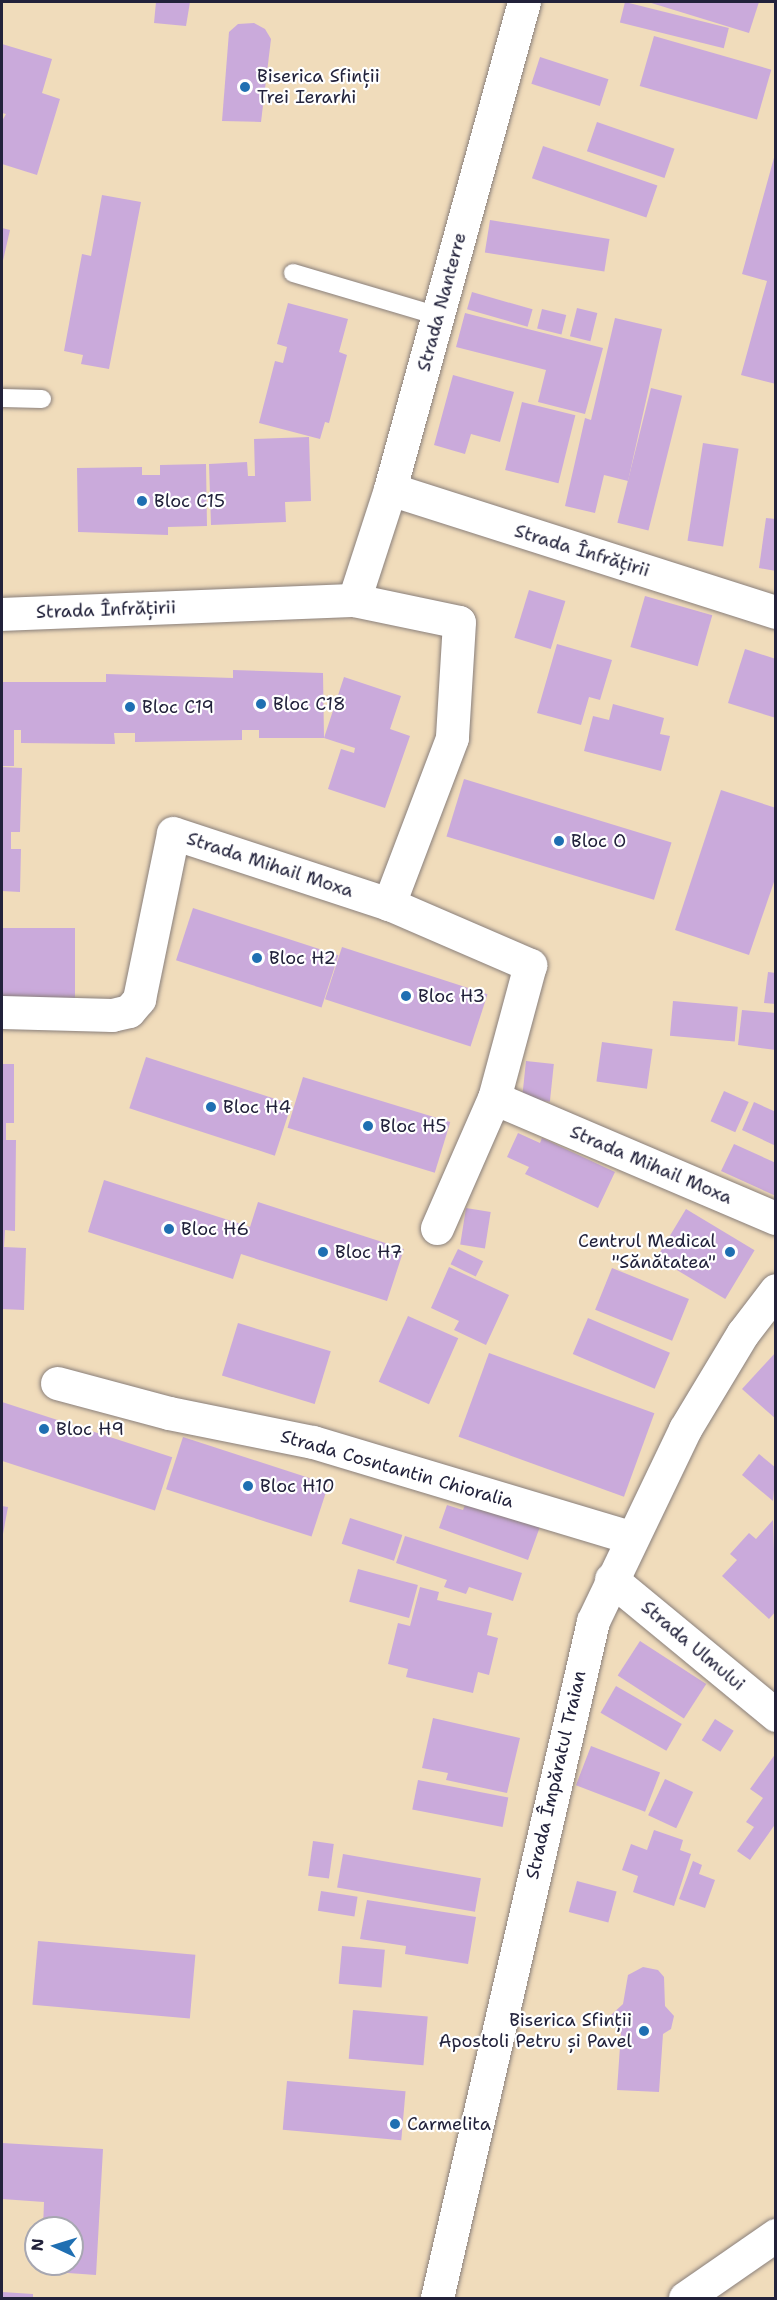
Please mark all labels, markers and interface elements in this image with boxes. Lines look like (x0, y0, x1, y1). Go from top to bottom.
place label: Biserica Sfinții Trei Ierarhi (257, 66, 380, 109)
marker: Biserica Sfinții Trei Ierarhi (238, 80, 252, 94)
street label: Strada Nanterre (413, 230, 471, 374)
place label: Bloc C15 (154, 490, 225, 512)
marker: Bloc C15 (135, 494, 149, 508)
street label: Strada Înfrățirii (512, 520, 652, 582)
street label: Strada Înfrățirii (36, 597, 176, 623)
place label: Bloc C18 (273, 693, 346, 715)
place label: Bloc C19 (142, 696, 214, 718)
marker: Bloc C18 (254, 697, 268, 711)
marker: Bloc C19 (123, 700, 137, 714)
street label: Strada Mihail Moxa (184, 828, 356, 902)
place label: Bloc O (571, 830, 626, 852)
marker: Bloc O (552, 834, 566, 848)
place label: Bloc H2 (269, 947, 336, 969)
marker: Bloc H2 (250, 951, 264, 965)
place label: Bloc H3 (418, 985, 485, 1007)
marker: Bloc H3 (399, 989, 413, 1003)
place label: Bloc H4 (223, 1096, 291, 1118)
marker: Bloc H4 (204, 1100, 218, 1114)
place label: Bloc H5 (380, 1115, 446, 1137)
marker: Bloc H5 (361, 1119, 375, 1133)
street label: Strada Mihail Moxa (567, 1121, 735, 1209)
place label: Bloc H6 (181, 1218, 249, 1240)
marker: Bloc H6 (162, 1222, 176, 1236)
place label: Centrul Medical "Sănătatea" (578, 1231, 716, 1274)
place label: Bloc H7 (335, 1241, 402, 1263)
marker: Centrul Medical "Sănătatea" (721, 1243, 739, 1261)
marker: Bloc H7 (316, 1245, 330, 1259)
place label: Bloc H9 (56, 1418, 124, 1440)
marker: Bloc H9 (37, 1422, 51, 1436)
street label: Strada Cosntantin Chioralia (278, 1425, 516, 1513)
place label: Bloc H10 (260, 1475, 335, 1497)
marker: Bloc H10 (241, 1479, 255, 1493)
street label: Strada Ulmului (637, 1596, 749, 1696)
street label: Strada Împăratul Traian (521, 1669, 591, 1881)
place label: Biserica Sfinții Apostoli Petru și Pavel (438, 2010, 632, 2052)
marker: Biserica Sfinții Apostoli Petru și Pavel (637, 2024, 651, 2038)
place label: Carmelita (407, 2113, 491, 2135)
marker: Carmelita (388, 2117, 402, 2131)
north arrow (24, 2216, 84, 2276)
text: N (27, 2238, 48, 2252)

